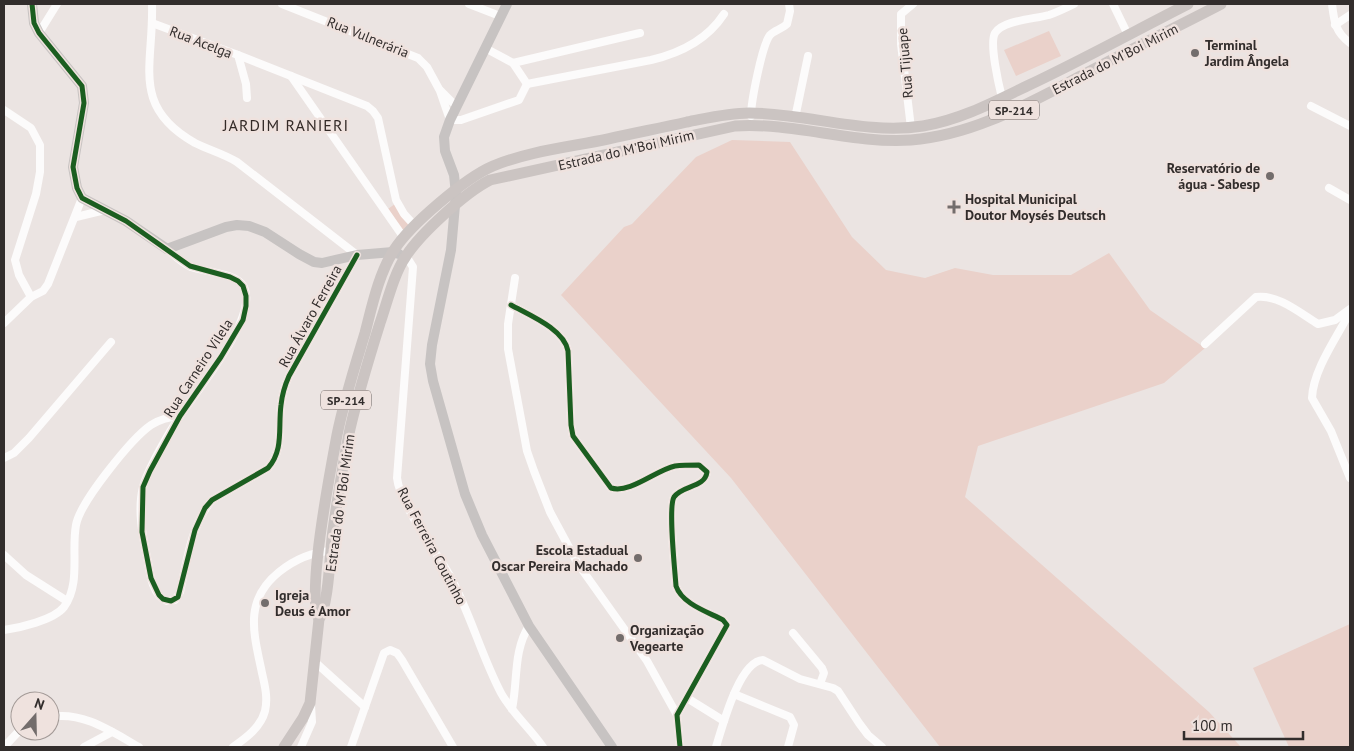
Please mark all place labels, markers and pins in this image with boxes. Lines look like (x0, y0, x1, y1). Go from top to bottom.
place label: Terminal Jardim Ângela (1204, 36, 1289, 70)
marker: Terminal Jardim Ângela (1189, 47, 1201, 59)
place label: Reservatório de água - Sabesp (1167, 159, 1260, 193)
marker: Reservatório de água - Sabesp (1264, 170, 1276, 182)
place label: Hospital Municipal Doutor Moysés Deutsch (965, 190, 1106, 224)
marker: Hospital Municipal Doutor Moysés Deutsch (947, 200, 961, 214)
place label: Escola Estadual Oscar Pereira Machado (492, 541, 629, 575)
marker: Escola Estadual Oscar Pereira Machado (632, 552, 644, 564)
place label: Igreja Deus é Amor (275, 586, 351, 620)
marker: Igreja Deus é Amor (259, 597, 271, 609)
place label: Organização Vegearte (629, 621, 704, 655)
marker: Organização Vegearte (614, 632, 626, 644)

